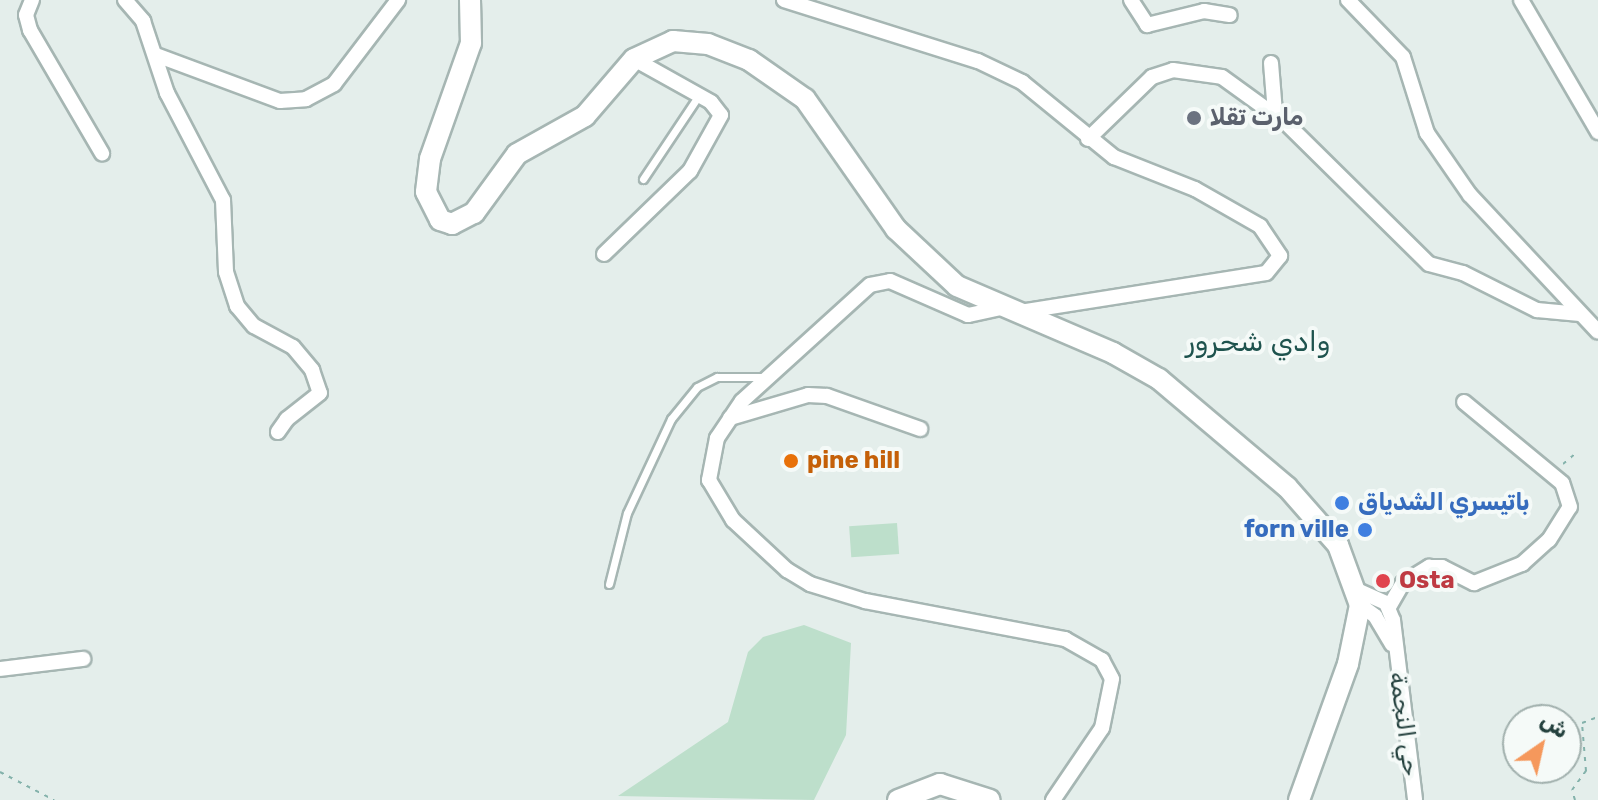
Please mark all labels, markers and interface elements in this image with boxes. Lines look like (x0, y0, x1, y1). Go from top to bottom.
place label: مارت تقلا (1210, 104, 1303, 132)
marker: مارت تقلا (1185, 109, 1203, 127)
district label: وادي شحرور (1186, 325, 1330, 359)
place label: pine hill (807, 447, 900, 475)
marker: pine hill (782, 452, 800, 470)
place label: باتيسري الشدياق (1358, 489, 1530, 517)
marker: باتيسري الشدياق (1333, 494, 1351, 512)
place label: forn ville (1243, 516, 1349, 544)
marker: forn ville (1356, 521, 1374, 539)
place label: Osta (1399, 567, 1455, 595)
marker: Osta (1374, 572, 1392, 590)
street label: حي النجمة (1382, 670, 1426, 778)
north arrow (1502, 704, 1582, 784)
text: ش (1535, 706, 1574, 744)

